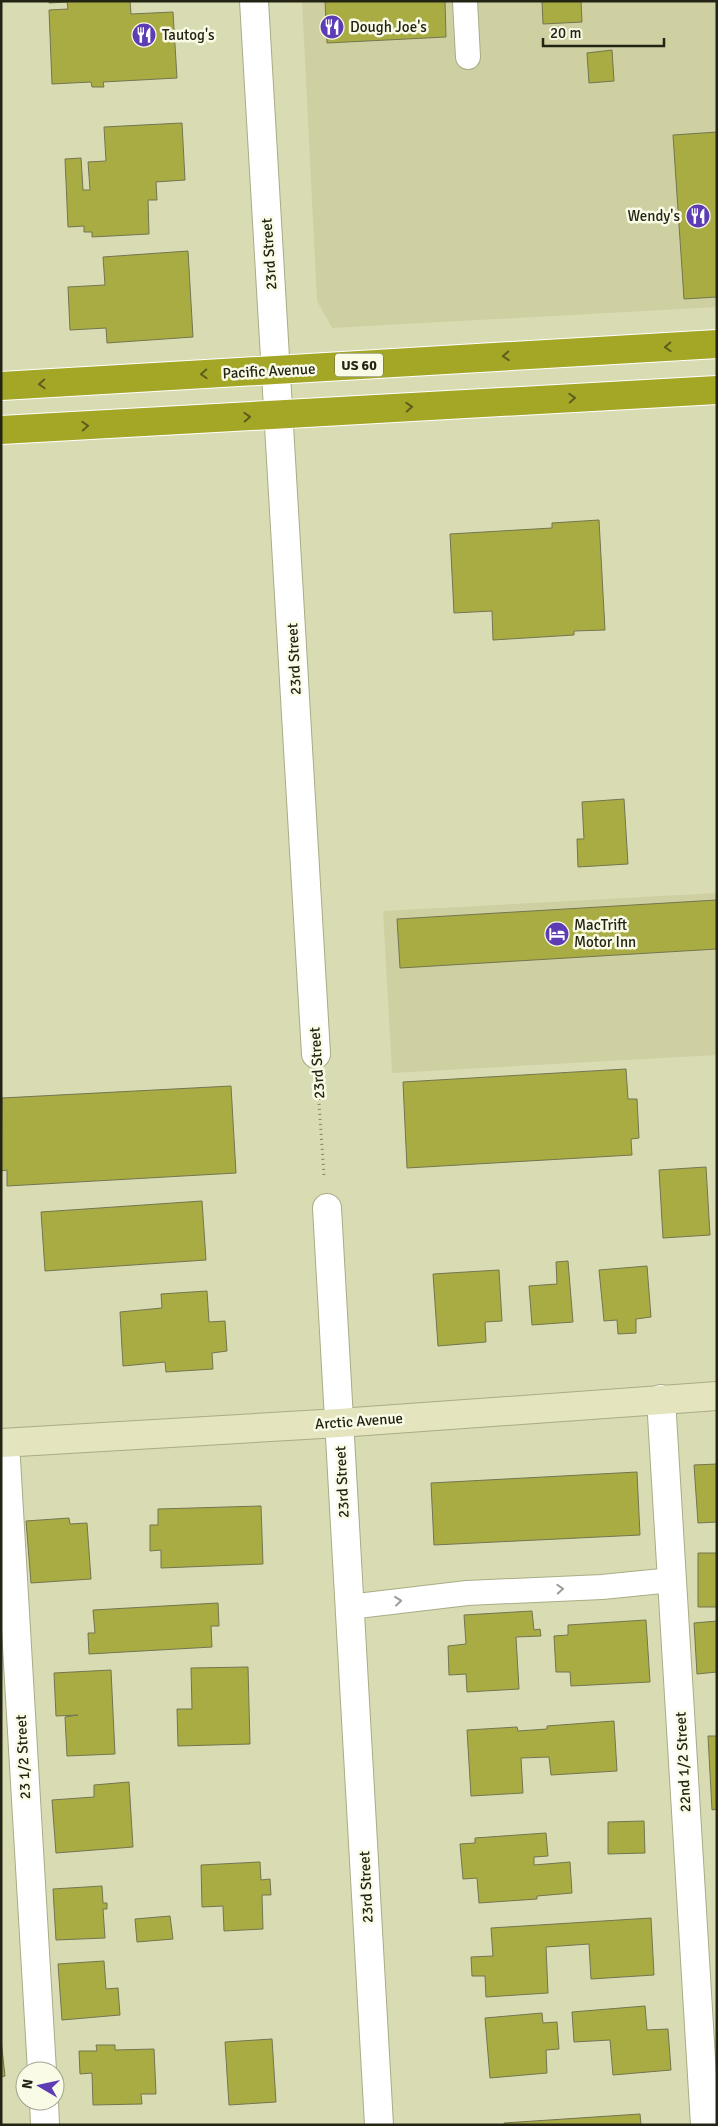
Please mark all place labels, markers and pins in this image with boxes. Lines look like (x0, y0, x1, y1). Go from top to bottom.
restaurant icon: Dough Joe's (319, 14, 345, 40)
place label: Dough Joe's (350, 18, 427, 36)
restaurant icon: Tautog's (131, 22, 157, 48)
place label: Tautog's (162, 26, 215, 44)
restaurant icon: Wendy's (685, 203, 711, 229)
place label: Wendy's (628, 207, 680, 225)
place label: MacTrift Motor Inn (574, 916, 636, 951)
hotel icon: MacTrift Motor Inn (544, 921, 570, 947)

